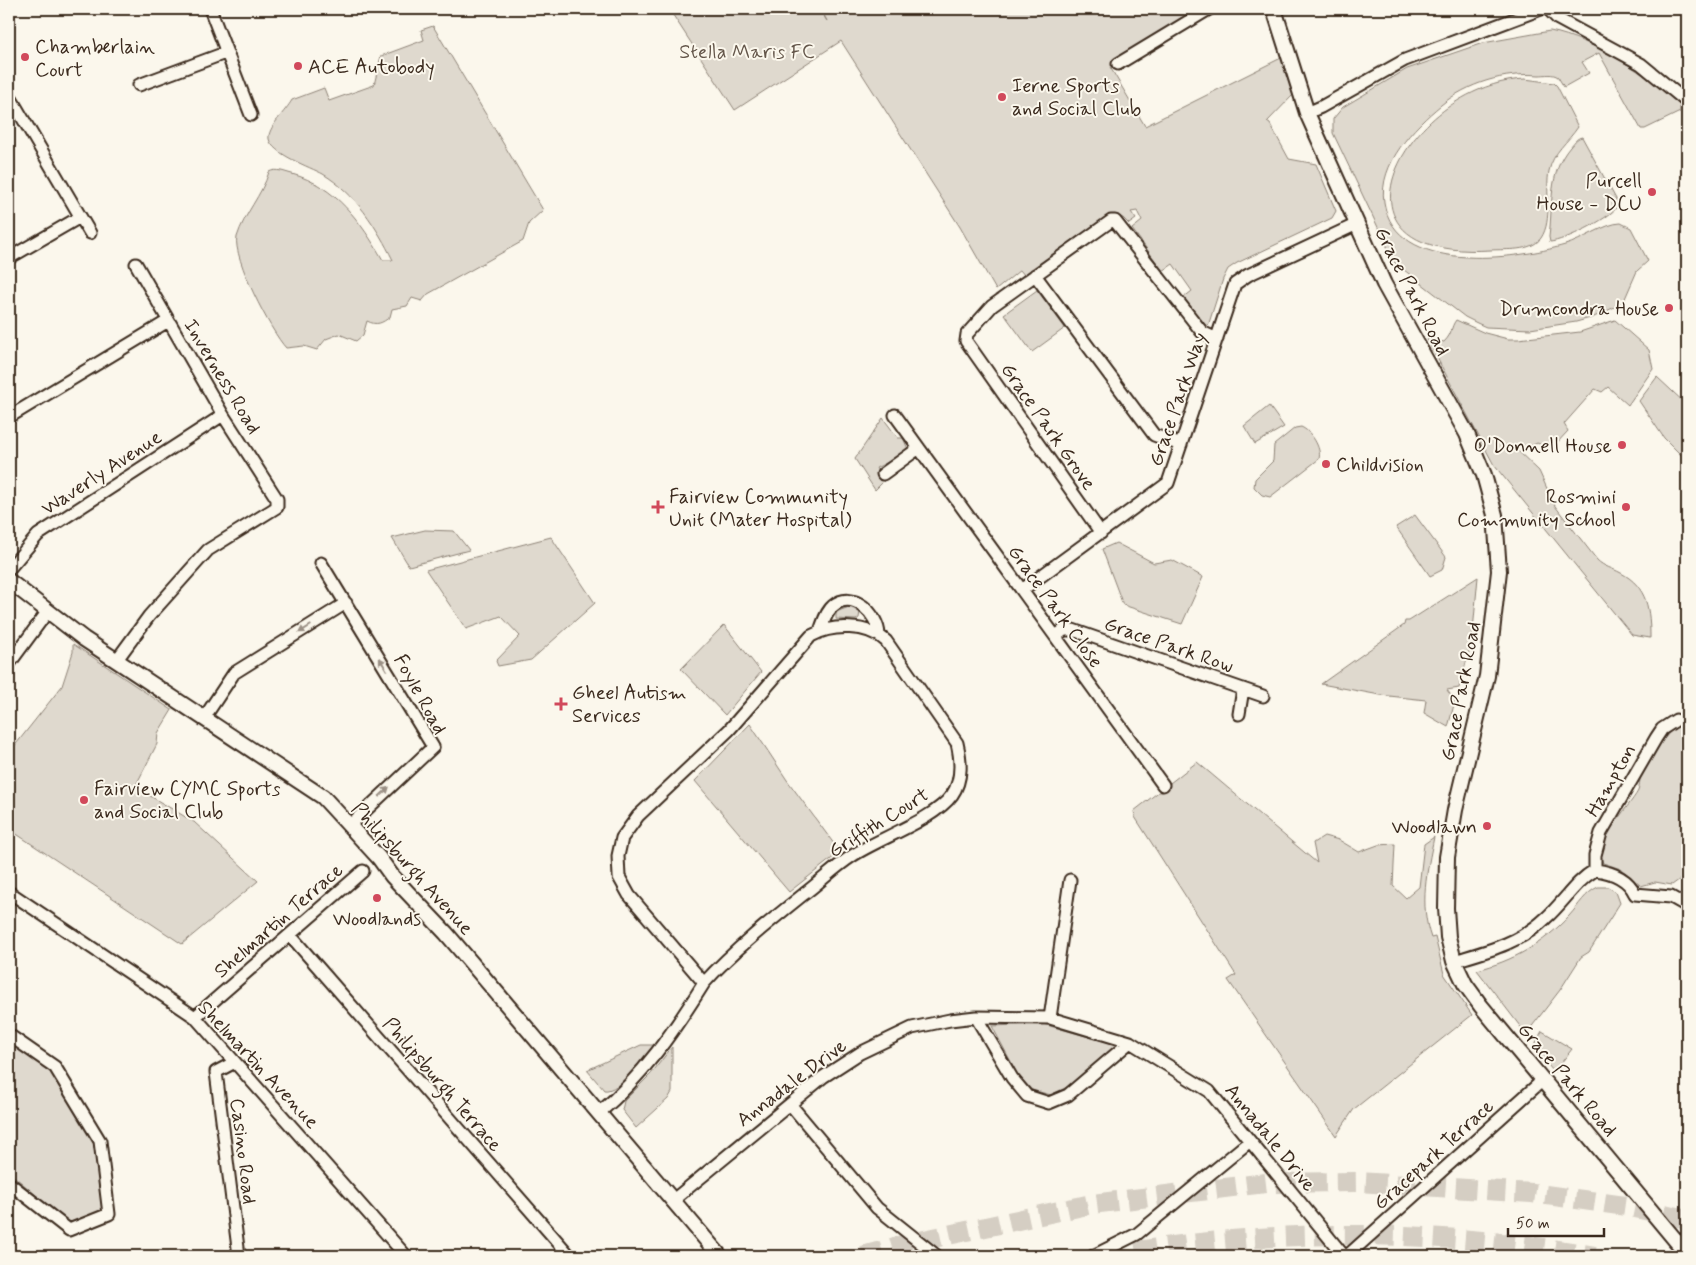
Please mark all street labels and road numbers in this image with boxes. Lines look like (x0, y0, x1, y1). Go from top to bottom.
street label: Grace Park Road (1367, 222, 1456, 361)
street label: Inverness Road (177, 314, 267, 439)
street label: Grace Park Way (1143, 329, 1214, 470)
street label: Grace Park Grove (994, 358, 1102, 496)
street label: Waverly Avenue (36, 424, 167, 522)
street label: Grace Park Close (1001, 540, 1109, 674)
street label: Grace Park Row (1100, 611, 1237, 680)
street label: Grace Park Road (1435, 619, 1488, 763)
street label: Foyle Road (387, 650, 453, 740)
street label: Hampton (1579, 739, 1643, 822)
street label: Griffith Court (823, 782, 934, 865)
street label: Philipsburgh Avenue (343, 797, 479, 943)
street label: Shelmartin Terrace (208, 857, 349, 985)
street label: Shelmartin Avenue (191, 995, 325, 1135)
street label: Philipsburgh Terrace (374, 1012, 508, 1159)
street label: Grace Park Road (1511, 1017, 1623, 1143)
street label: Annadale Drive (731, 1033, 853, 1134)
street label: Annadale Drive (1218, 1078, 1322, 1198)
street label: Gracepark Terrace (1368, 1094, 1500, 1217)
street label: Casino Road (223, 1097, 262, 1206)

